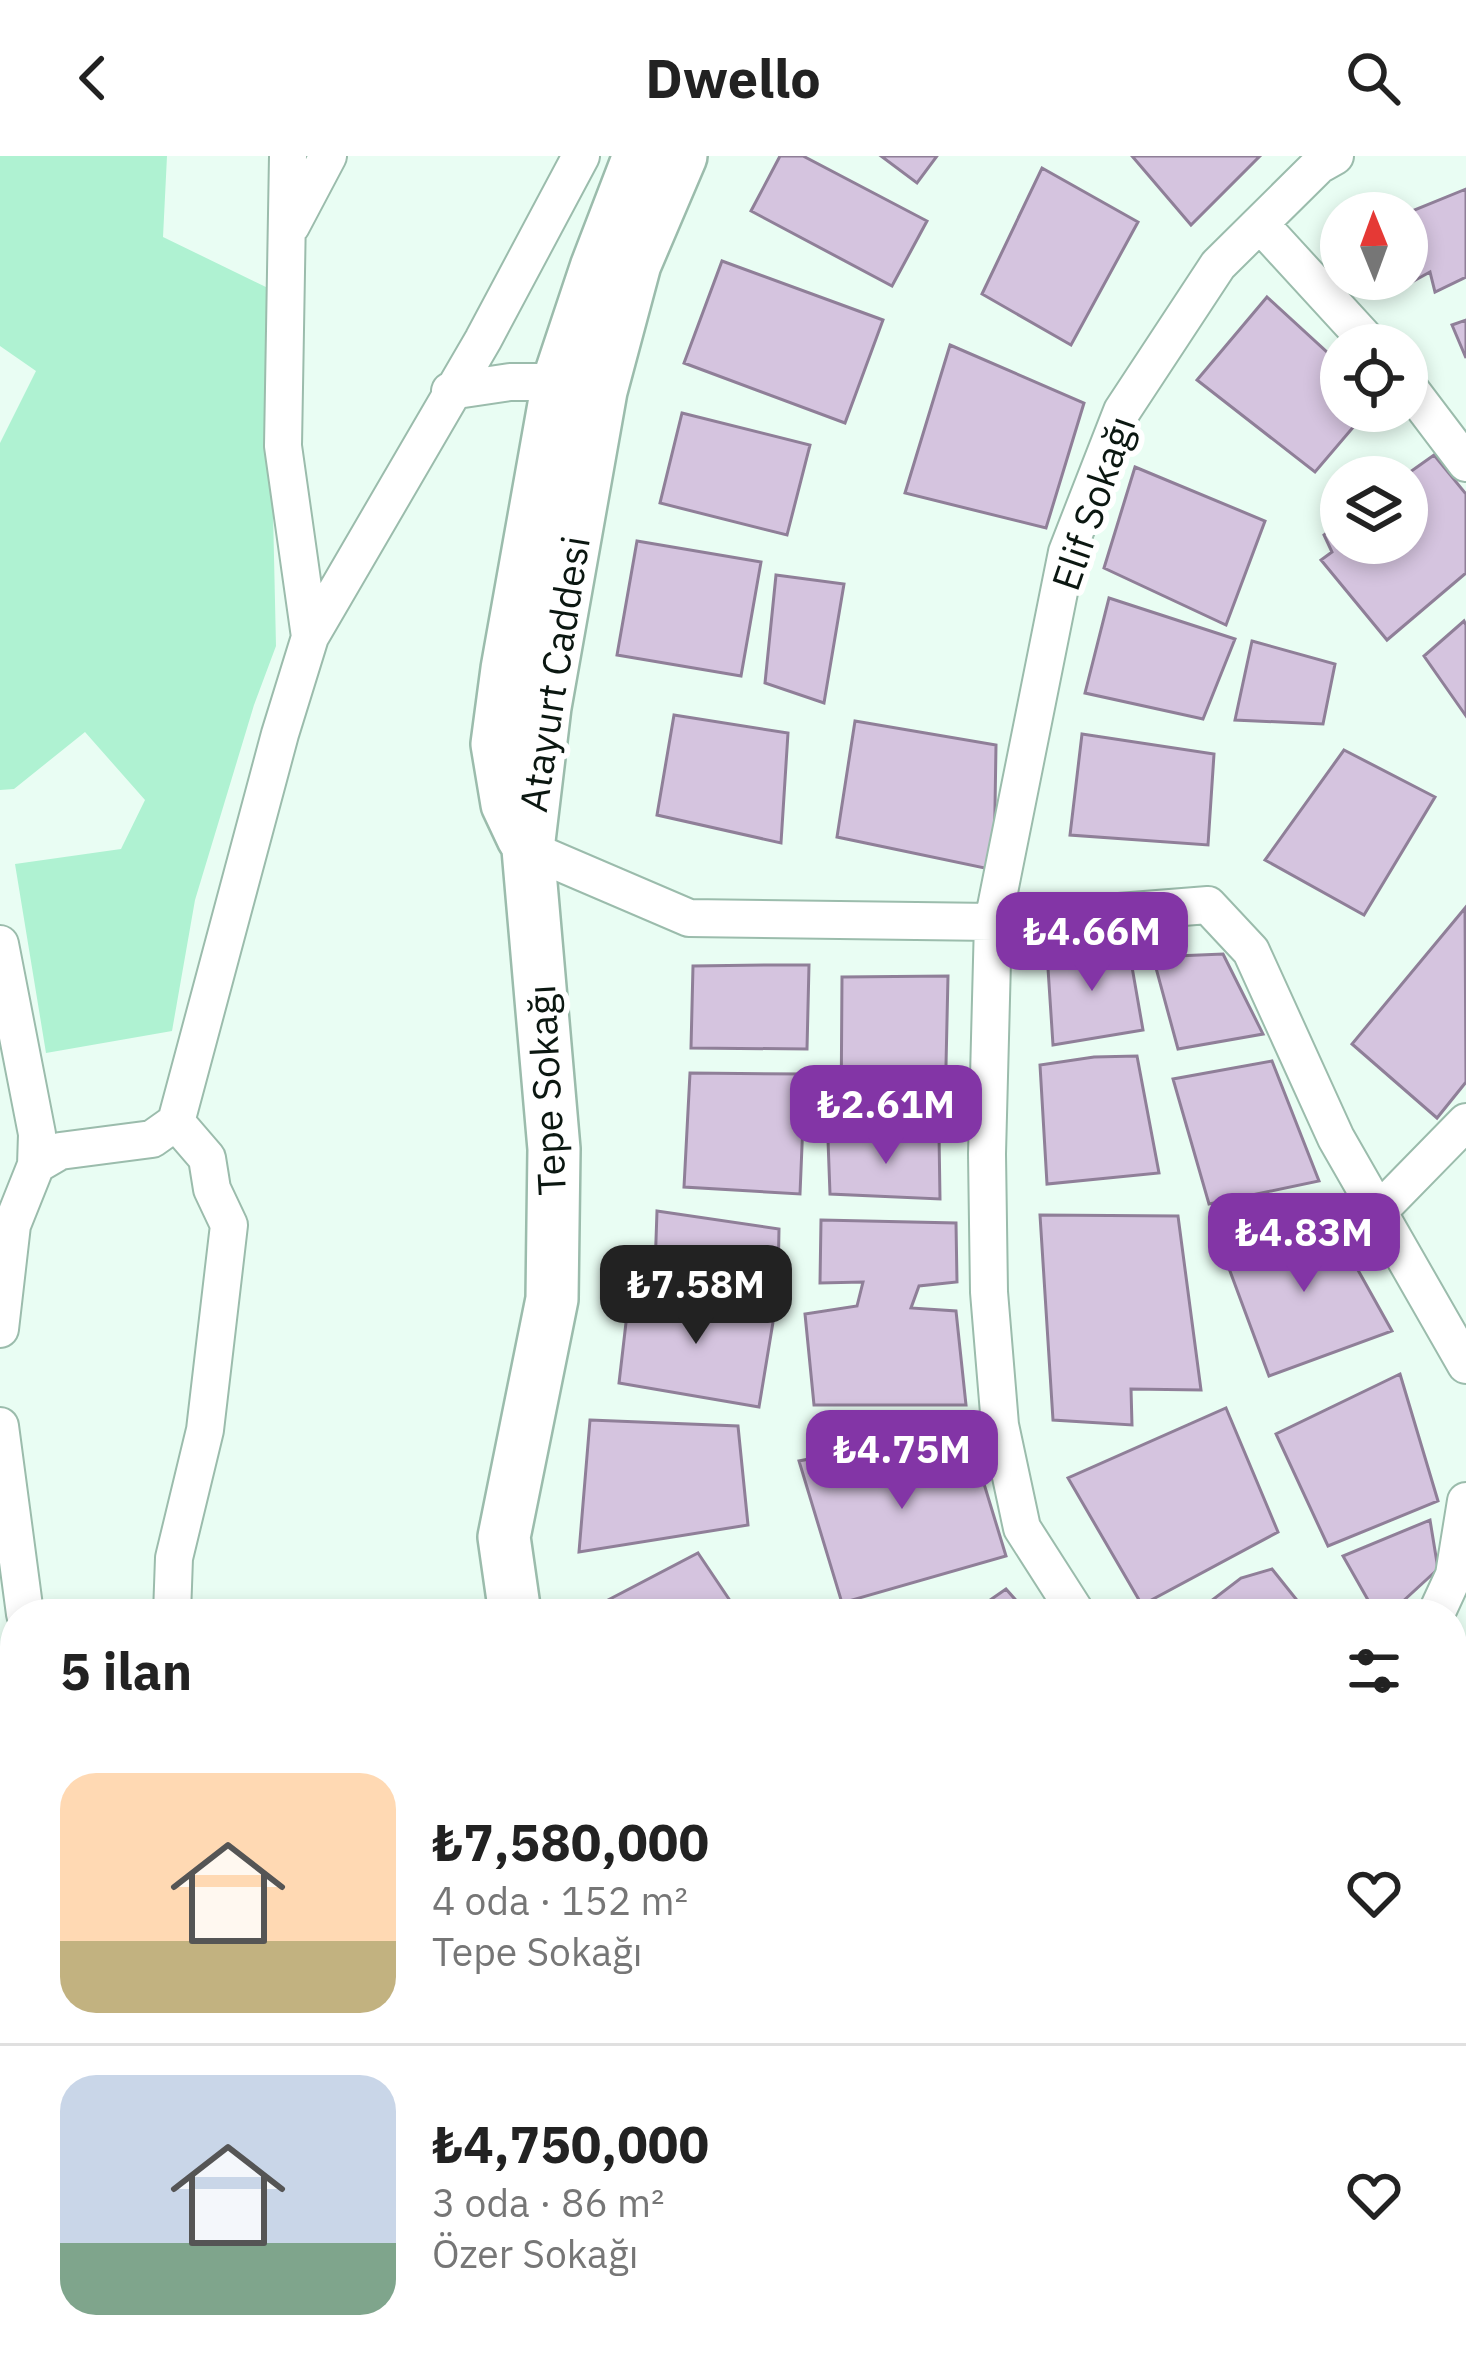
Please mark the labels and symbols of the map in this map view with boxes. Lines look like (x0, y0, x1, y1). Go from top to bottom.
north arrow (1320, 192, 1428, 300)
street label: Elif Sokağı (1039, 409, 1147, 597)
street label: Atayurt Caddesi (507, 532, 601, 816)
pin: ₺4.66M (994, 892, 1190, 994)
street label: Tepe Sokağı (515, 984, 577, 1196)
pin: ₺2.61M (788, 1065, 984, 1167)
pin: ₺4.83M (1206, 1193, 1402, 1295)
pin: ₺7.58M (598, 1245, 794, 1347)
pin: ₺4.75M (804, 1410, 1000, 1512)

